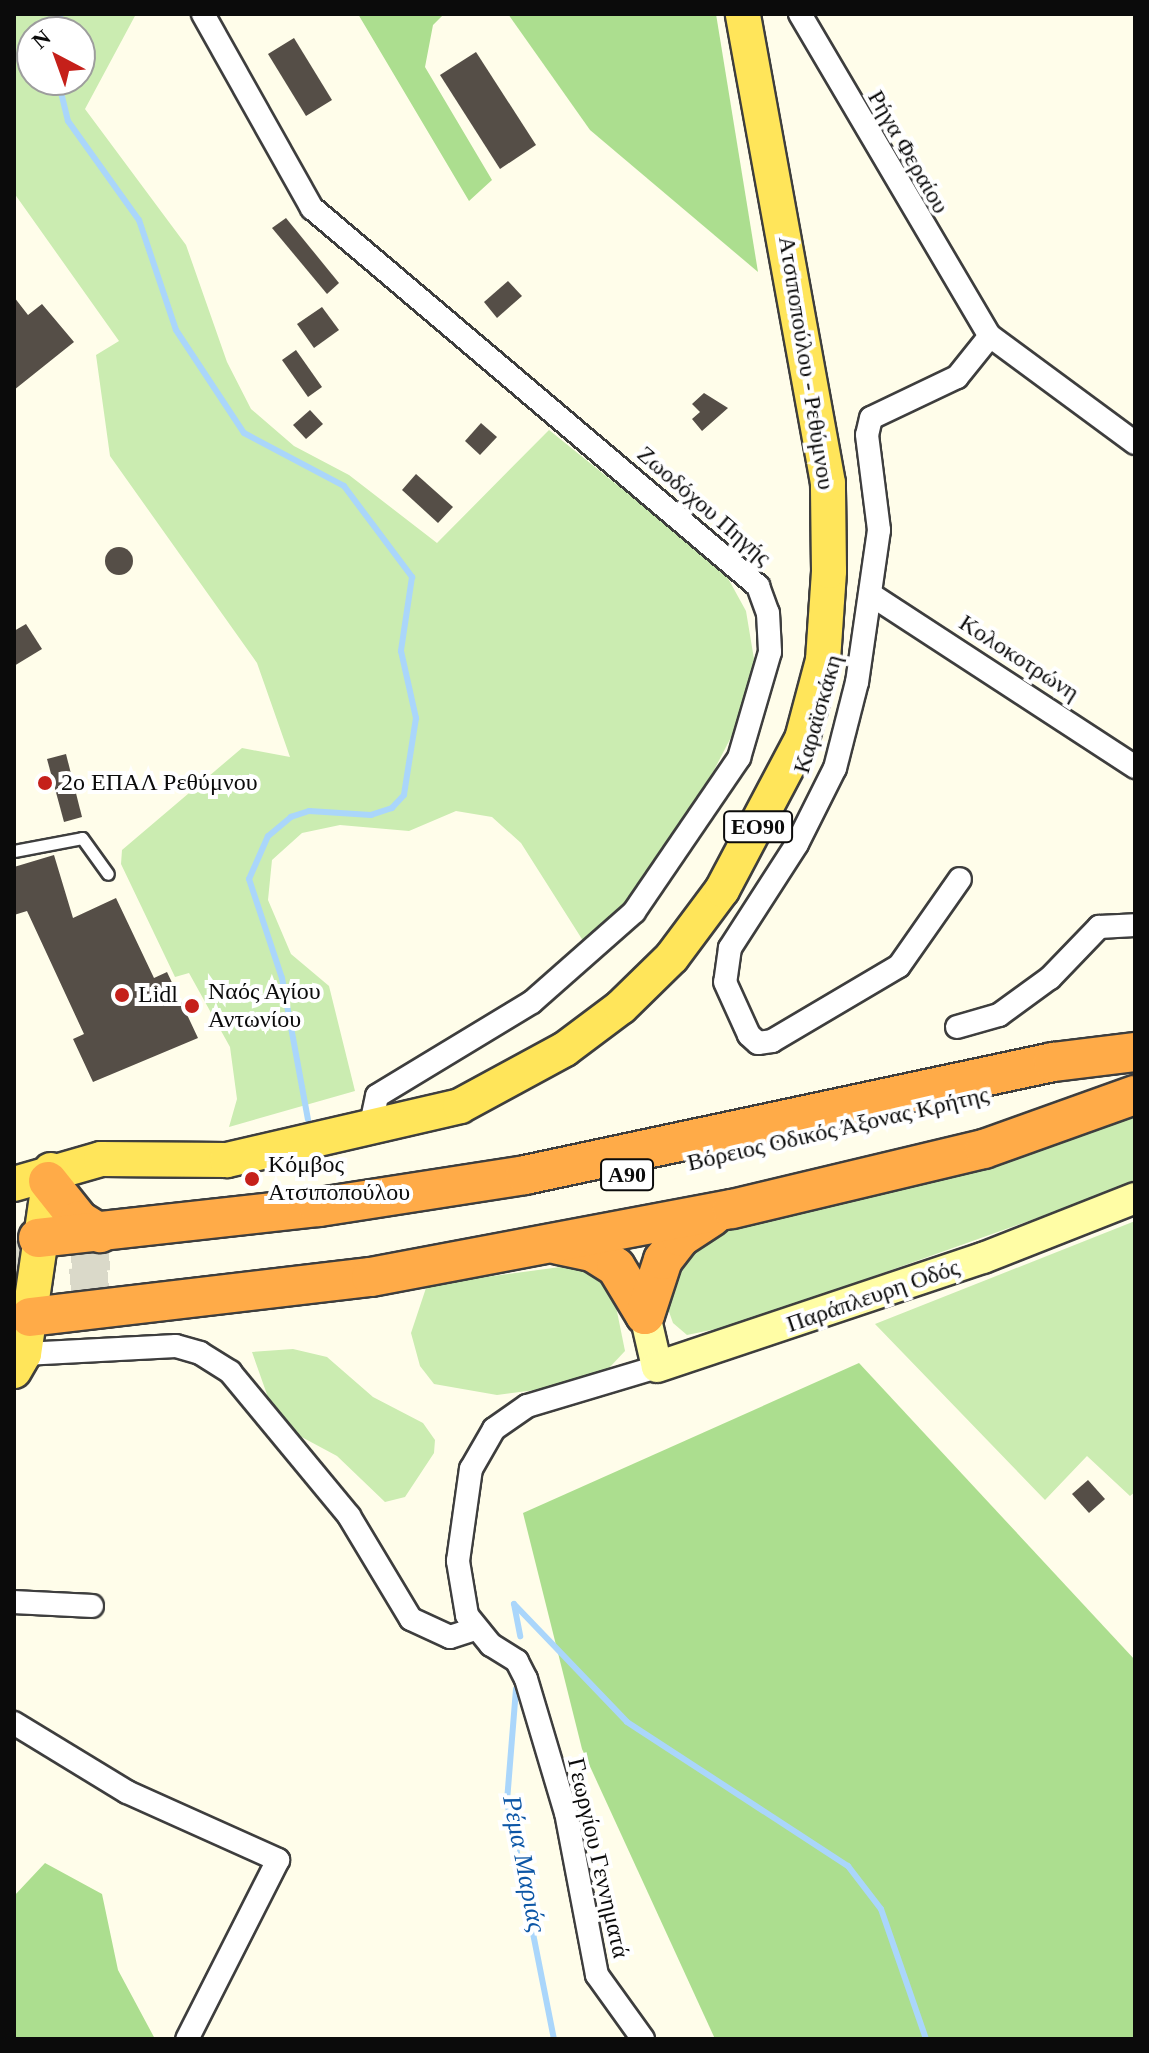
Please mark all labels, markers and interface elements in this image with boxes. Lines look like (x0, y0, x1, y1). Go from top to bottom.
north arrow (16, 16, 96, 96)
text: N (27, 24, 55, 54)
street label: Ρήγα Φεραίου (861, 85, 955, 219)
street label: Ατσιποπούλου - Ρεθύμνου (772, 234, 840, 492)
street label: Ζωοδόχου Πηγής (631, 440, 777, 572)
street label: Κολοκοτρώνη (954, 609, 1084, 707)
street label: Καραϊσκάκη (787, 651, 849, 777)
place label: 2ο ΕΠΑΛ Ρεθύμνου (61, 769, 258, 797)
marker: 2ο ΕΠΑΛ Ρεθύμνου (36, 774, 54, 792)
road number: ΕΟ90 (722, 809, 794, 845)
place label: Ναός Αγίου Αντωνίου (208, 978, 322, 1034)
place label: Lidl (138, 981, 178, 1009)
marker: Lidl (113, 986, 131, 1004)
marker: Ναός Αγίου Αντωνίου (183, 997, 201, 1015)
street label: Βόρειος Οδικός Άξονας Κρήτης (684, 1080, 992, 1178)
place label: Κόμβος Ατσιποπούλου (268, 1151, 410, 1207)
road number: Α90 (599, 1157, 655, 1193)
marker: Κόμβος Ατσιποπούλου (243, 1170, 261, 1188)
street label: Παράπλευρη Οδός (783, 1253, 963, 1339)
street label: Γεωργίου Γεννηματά (561, 1755, 635, 1961)
water label: Ρέμα Μαριάς (495, 1793, 553, 1935)

